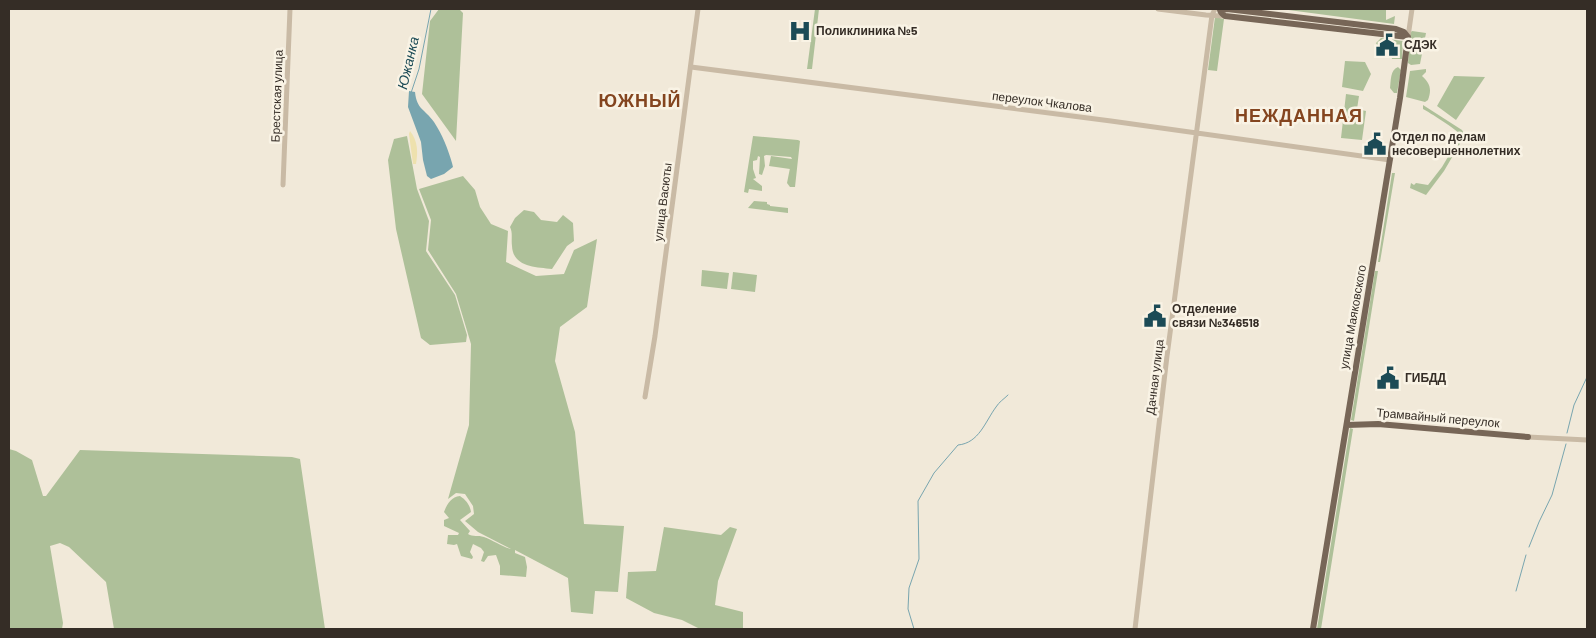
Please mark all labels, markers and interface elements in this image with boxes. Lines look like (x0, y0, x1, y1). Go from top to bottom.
hospital icon: Поликлиника №5 (787, 18, 813, 44)
place label: Поликлиника №5 (816, 23, 918, 37)
public building icon: СДЭК (1374, 32, 1400, 58)
water label: Южанка (393, 35, 422, 91)
place label: СДЭК (1404, 37, 1438, 52)
street label: Брестская улица (267, 49, 286, 143)
street label: переулок Чкалова (991, 88, 1093, 115)
district label: ЮЖНЫЙ (599, 89, 681, 111)
district label: НЕЖДАННАЯ (1235, 104, 1363, 126)
place label: Отдел по делам несовершеннолетних (1392, 129, 1521, 158)
public building icon: Отдел по делам несовершеннолетних (1362, 131, 1388, 157)
street label: улица Васюты (650, 162, 675, 242)
street label: улица Маяковского (1336, 263, 1369, 370)
place label: Отделение связи №346518 (1172, 301, 1260, 329)
public building icon: Отделение связи №346518 (1142, 303, 1168, 329)
street label: Дачная улица (1142, 338, 1167, 416)
public building icon: ГИБДД (1375, 365, 1401, 391)
place label: ГИБДД (1405, 370, 1447, 385)
street label: Трамвайный переулок (1376, 405, 1501, 430)

